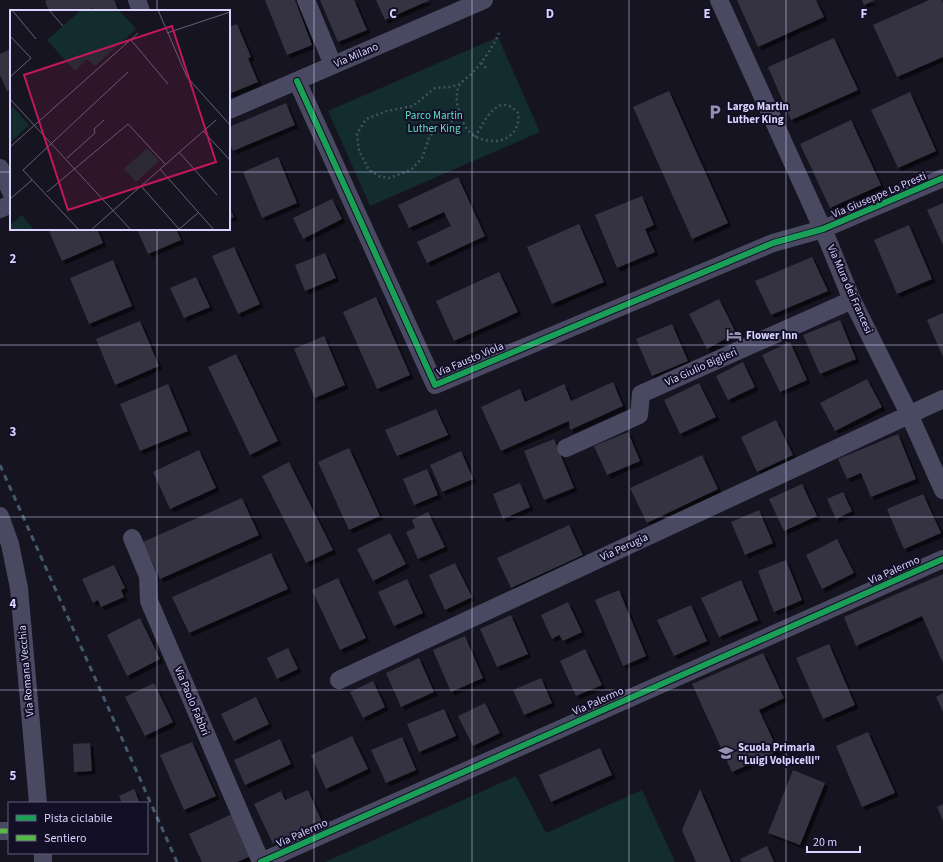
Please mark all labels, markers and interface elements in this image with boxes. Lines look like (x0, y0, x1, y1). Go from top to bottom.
text: C (389, 5, 397, 23)
text: D (546, 5, 554, 23)
text: E (703, 5, 711, 23)
text: F (861, 5, 868, 23)
inset map (10, 10, 230, 230)
street label: Via Milano (331, 39, 381, 71)
place label: Largo Martin Luther King (727, 99, 789, 127)
parking icon: Largo Martin Luther King (706, 103, 724, 121)
park label: Parco Martin Luther King (405, 108, 463, 136)
street label: Via Giuseppe Lo Presti (830, 168, 928, 222)
street label: Via Mura dei Francesi (824, 242, 876, 336)
text: 2 (10, 250, 17, 268)
hotel icon: Flower Inn (725, 326, 743, 344)
place label: Flower Inn (746, 328, 798, 343)
street label: Via Fausto Viola (434, 338, 506, 380)
street label: Via Giulio Biglieri (663, 344, 739, 390)
text: 3 (10, 423, 17, 441)
street label: Via Perugia (598, 529, 650, 565)
street label: Via Palermo (866, 552, 922, 588)
text: 4 (10, 595, 17, 613)
street label: Via Romana Vecchia (15, 625, 37, 717)
street label: Via Paolo Fabbri (171, 664, 213, 738)
street label: Via Palermo (570, 683, 626, 719)
place label: Scuola Primaria "Luigi Volpicelli" (738, 740, 820, 768)
school or university icon: Scuola Primaria "Luigi Volpicelli" (717, 744, 735, 762)
text: 5 (10, 767, 17, 785)
legend (8, 802, 148, 854)
text: Pista ciclabile (44, 810, 112, 827)
street label: Via Palermo (274, 815, 330, 851)
scale bar (807, 828, 860, 854)
text: Sentiero (44, 830, 86, 847)
text: 20 m (813, 834, 837, 851)

